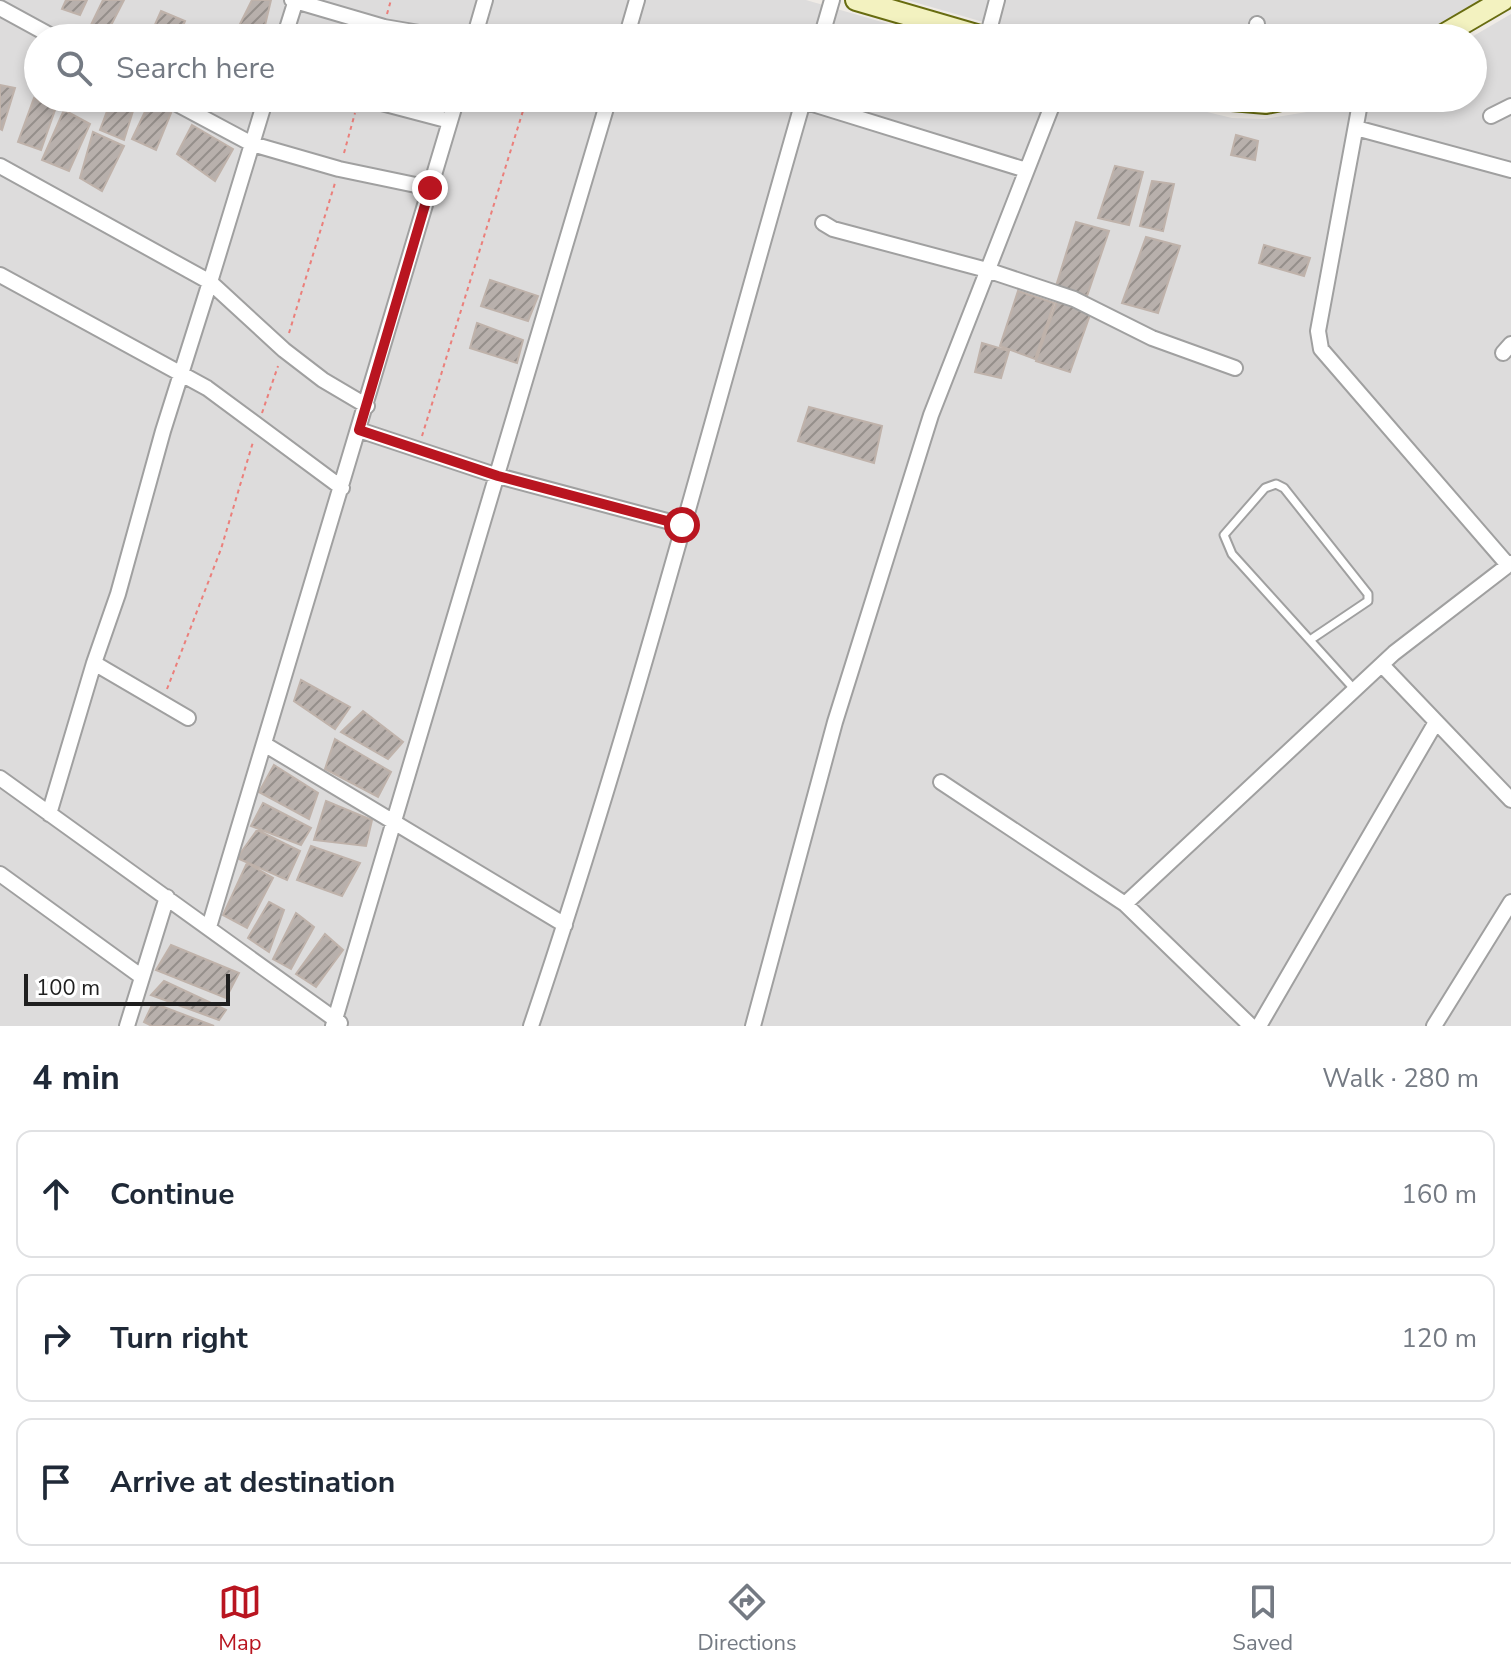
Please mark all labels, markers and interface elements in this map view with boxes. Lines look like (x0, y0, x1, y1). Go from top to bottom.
search box (24, 24, 1487, 112)
icon: search (52, 46, 96, 90)
text: Search here (116, 48, 275, 89)
route end (412, 170, 448, 206)
route start (664, 507, 700, 543)
scale bar (24, 970, 230, 1006)
text: 100 m (36, 973, 100, 1003)
text: 4 min (32, 1055, 120, 1101)
text: Walk · 280 m (1322, 1061, 1479, 1096)
icon: ahead (34, 1172, 78, 1216)
text: Continue (110, 1174, 235, 1215)
text: 160 m (1401, 1177, 1477, 1212)
icon: right (34, 1316, 78, 1360)
text: Turn right (110, 1318, 248, 1359)
text: 120 m (1401, 1321, 1477, 1356)
icon: arrive (34, 1460, 78, 1504)
text: Arrive at destination (110, 1462, 395, 1503)
tab: Map (218, 1580, 262, 1658)
tab: Directions (698, 1580, 797, 1658)
tab: Saved (1232, 1580, 1293, 1658)

